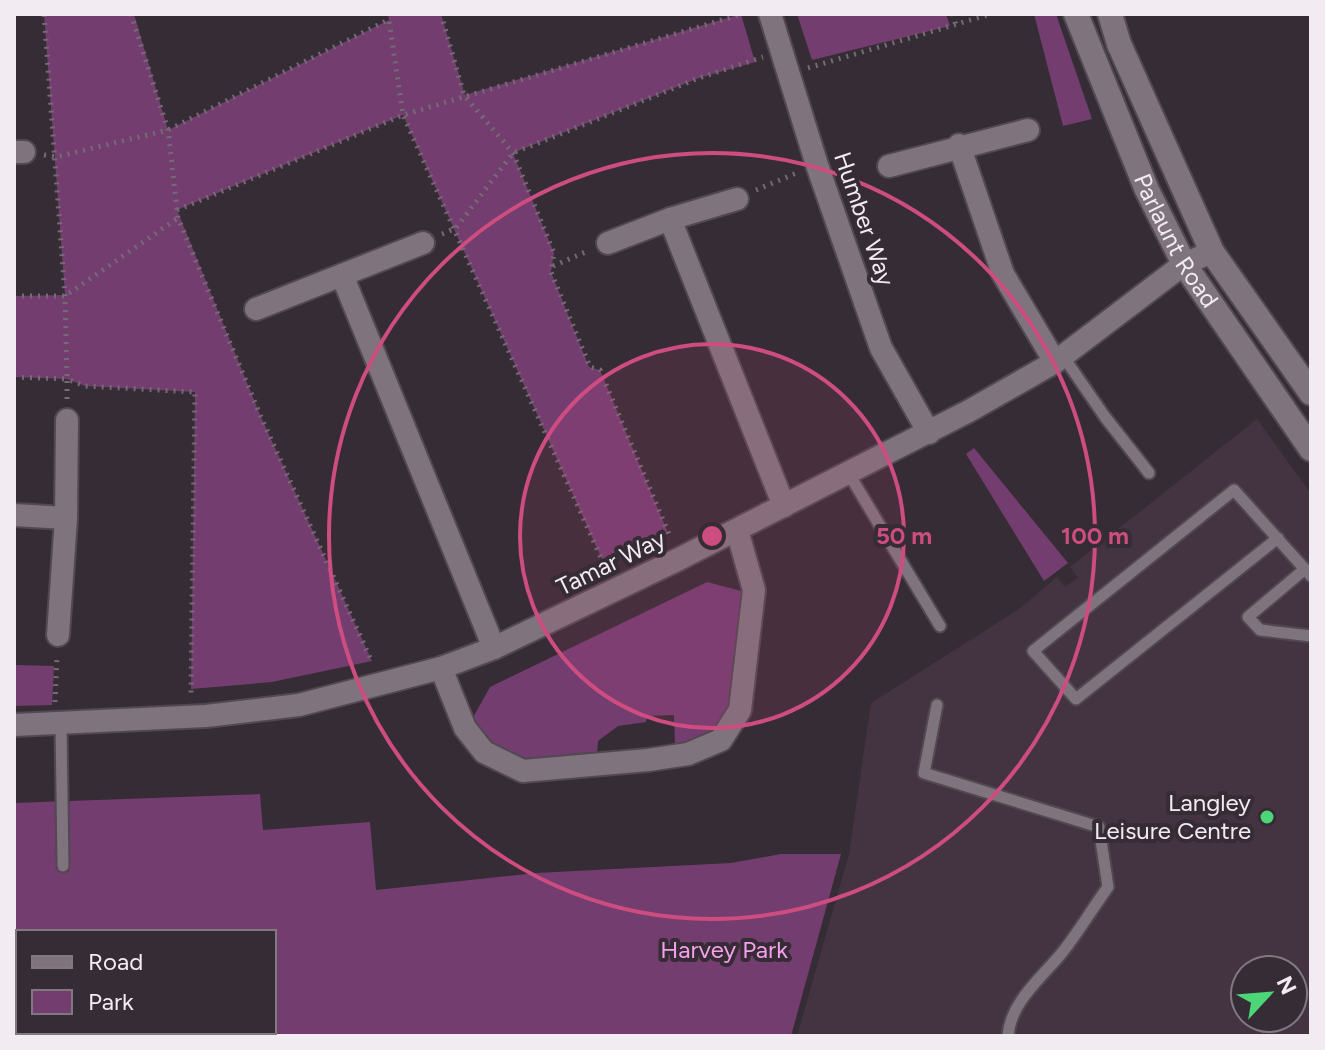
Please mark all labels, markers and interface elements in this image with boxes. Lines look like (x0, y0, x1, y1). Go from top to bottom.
street label: Humber Way (828, 148, 901, 290)
street label: Parlaunt Road (1128, 169, 1225, 313)
text: 50 m (876, 521, 932, 550)
text: 100 m (1061, 521, 1129, 550)
centre of rings (698, 522, 726, 550)
street label: Tamar Way (552, 524, 670, 601)
place label: Langley Leisure Centre (1094, 788, 1251, 845)
marker: Langley Leisure Centre (1258, 808, 1276, 826)
legend (16, 930, 276, 1034)
park label: Harvey Park (660, 935, 788, 964)
text: Road (88, 947, 143, 976)
north arrow (1229, 954, 1309, 1034)
text: N (1271, 972, 1302, 999)
text: Park (88, 987, 134, 1016)

